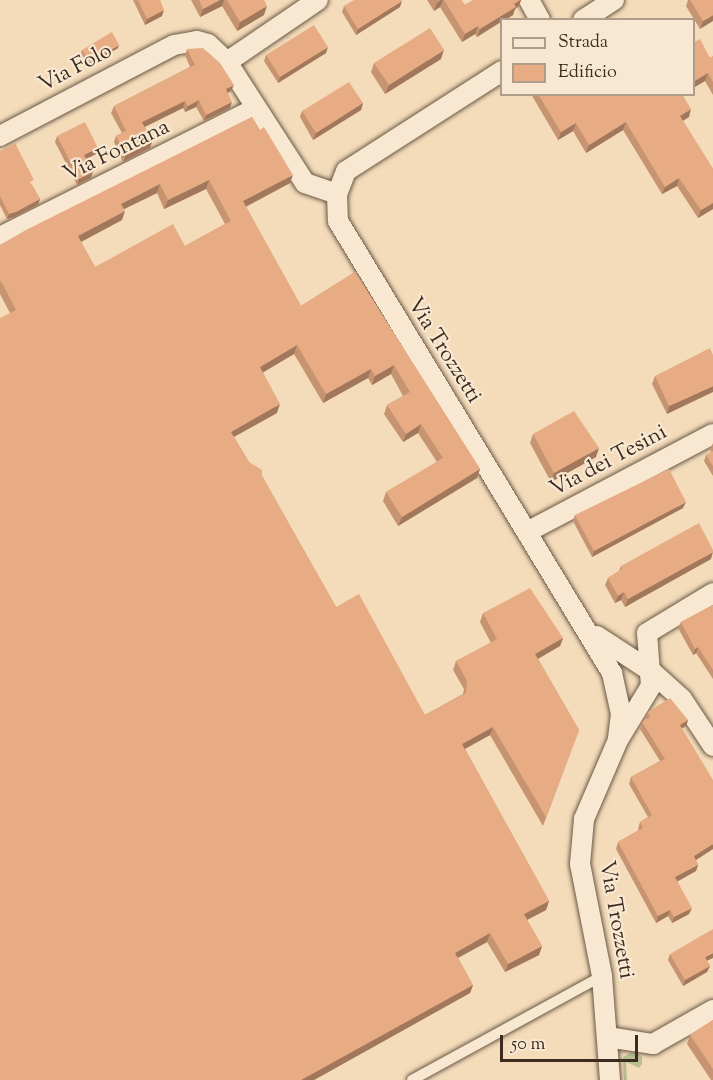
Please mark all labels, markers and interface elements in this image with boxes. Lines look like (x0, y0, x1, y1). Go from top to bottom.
legend (500, 18, 695, 96)
text: Strada (558, 30, 608, 56)
street label: Via Folo (35, 39, 117, 99)
text: Edificio (558, 60, 617, 86)
street label: Via Fontana (60, 115, 174, 189)
street label: Via Trozzetti (400, 293, 486, 409)
street label: Via dei Tesini (546, 420, 672, 504)
street label: Via Trozzetti (592, 859, 638, 981)
scale bar (503, 1023, 641, 1061)
text: 50 m (511, 1032, 545, 1058)

